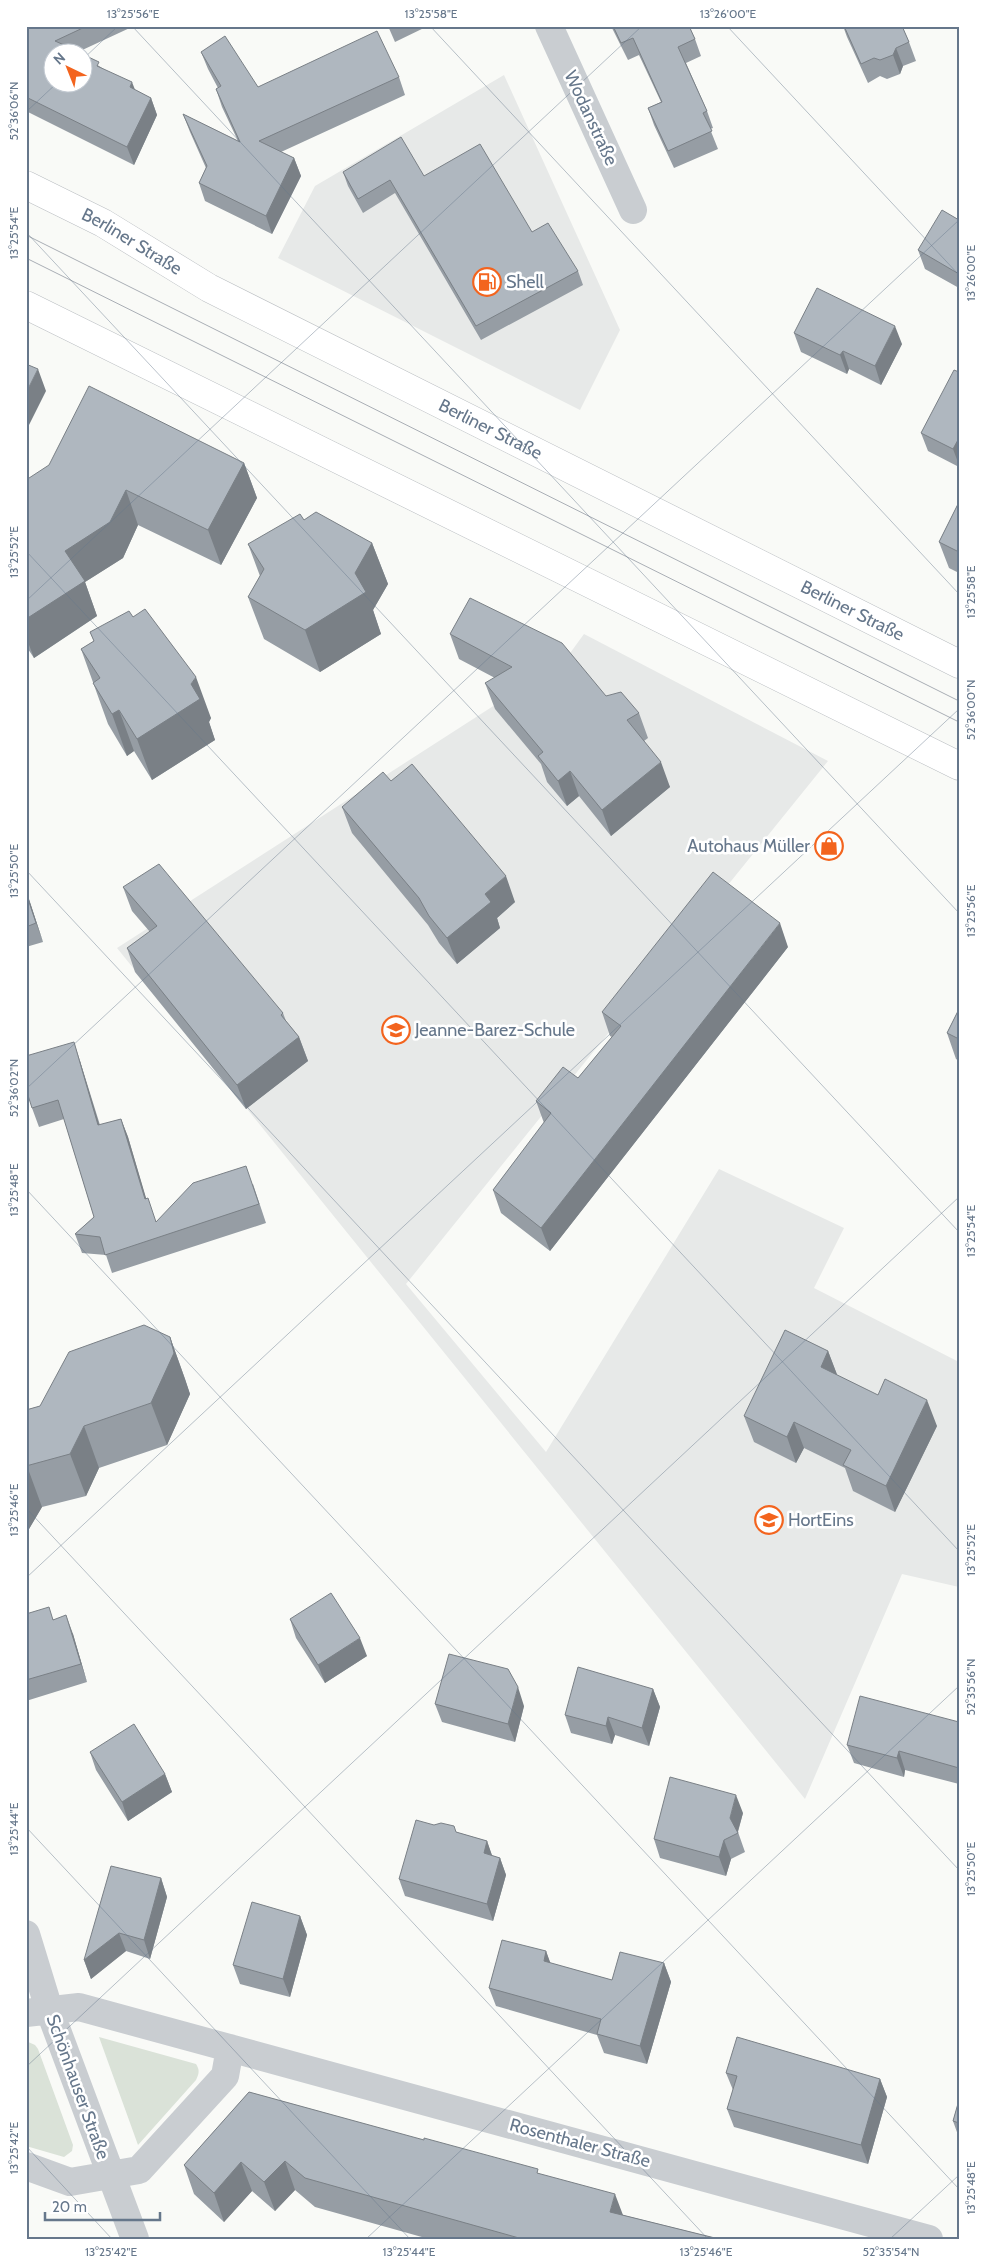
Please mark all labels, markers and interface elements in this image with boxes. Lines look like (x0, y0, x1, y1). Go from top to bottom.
text: 13°25'56"E (107, 6, 160, 21)
text: 13°25'58"E (404, 6, 458, 21)
text: 13°26'00"E (700, 6, 757, 21)
north arrow (42, 42, 92, 92)
text: N (49, 49, 69, 68)
street label: Wodanstraße (559, 67, 623, 169)
text: 52°36'06"N (6, 81, 21, 141)
street label: Berliner Straße (78, 203, 186, 280)
text: 13°25'54"E (6, 206, 21, 259)
text: 13°26'00"E (963, 244, 978, 301)
fuel station icon: Shell (472, 267, 502, 297)
place label: Shell (506, 271, 545, 293)
street label: Berliner Straße (435, 394, 546, 464)
text: 13°25'52"E (6, 526, 21, 578)
text: 13°25'58"E (963, 565, 978, 619)
street label: Berliner Straße (797, 575, 908, 646)
text: 52°36'00"N (963, 680, 978, 740)
shop icon: Autohaus Müller (814, 831, 844, 861)
place label: Autohaus Müller (687, 835, 810, 857)
text: 13°25'50"E (6, 844, 21, 898)
text: 13°25'56"E (963, 884, 978, 937)
school or university icon: Jeanne-Barez-Schule (381, 1015, 411, 1045)
place label: Jeanne-Barez-Schule (414, 1019, 575, 1041)
text: 52°36'02"N (6, 1059, 21, 1117)
text: 13°25'48"E (6, 1163, 21, 1217)
text: 13°25'54"E (963, 1204, 978, 1257)
text: 13°25'46"E (6, 1483, 21, 1536)
school or university icon: HortEins (754, 1505, 784, 1535)
place label: HortEins (788, 1509, 854, 1531)
text: 13°25'52"E (963, 1524, 978, 1576)
text: 52°35'56"N (963, 1659, 978, 1715)
text: 13°25'44"E (6, 1802, 21, 1855)
text: 13°25'50"E (963, 1842, 978, 1896)
street label: Schönhauser Straße (42, 2012, 114, 2162)
street label: Rosenthaler Straße (507, 2114, 653, 2172)
text: 13°25'42"E (6, 2122, 21, 2174)
text: 13°25'48"E (963, 2161, 978, 2215)
scale bar (45, 2190, 160, 2222)
text: 20 m (52, 2198, 87, 2216)
text: 13°25'42"E (85, 2244, 137, 2259)
text: 13°25'44"E (383, 2244, 436, 2259)
text: 13°25'46"E (680, 2244, 733, 2259)
text: 52°35'54"N (863, 2244, 919, 2259)

